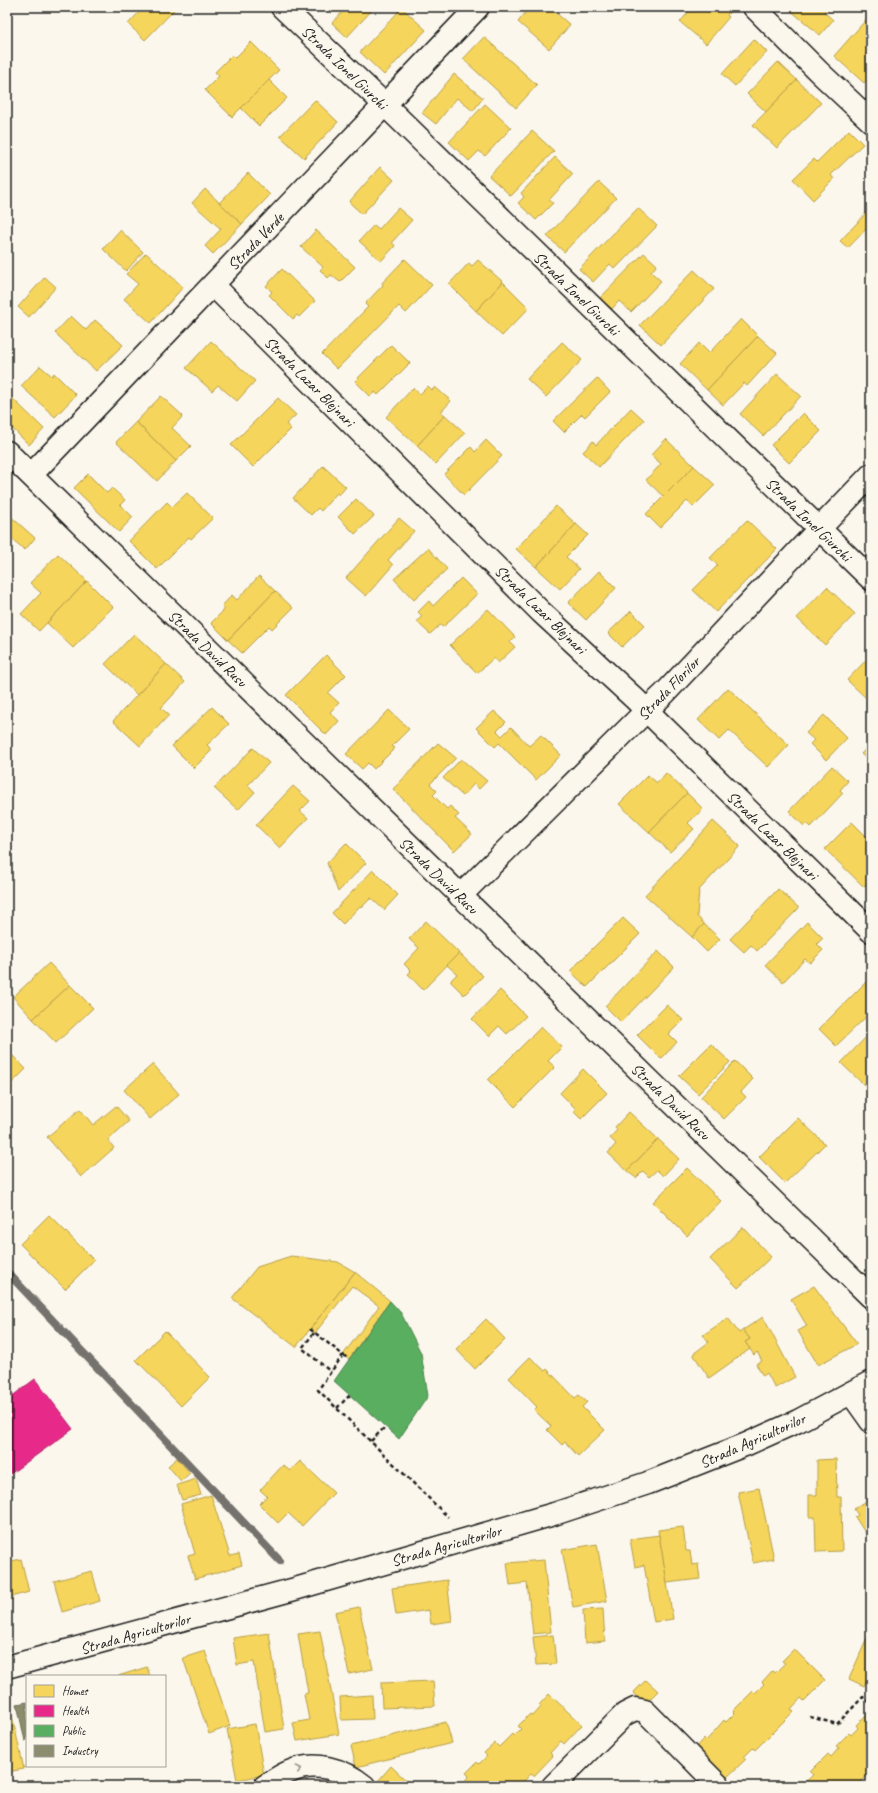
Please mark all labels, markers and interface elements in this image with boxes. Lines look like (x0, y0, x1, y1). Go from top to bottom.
street label: Strada Ionel Giurchi (297, 22, 393, 115)
street label: Strada Verde (223, 207, 289, 275)
street label: Strada Ionel Giurchi (529, 248, 625, 341)
street label: Strada Lazar Blejnari (260, 332, 360, 432)
street label: Strada Ionel Giurchi (761, 474, 857, 567)
street label: Strada Lazar Blejnari (490, 561, 592, 660)
street label: Strada David Rusu (164, 606, 252, 692)
street label: Strada Florilor (633, 651, 706, 725)
street label: Strada Lazar Blejnari (722, 787, 824, 886)
street label: Strada David Rusu (395, 833, 483, 919)
street label: Strada David Rusu (627, 1059, 715, 1145)
street label: Strada Agricultorilor (696, 1408, 810, 1473)
street label: Strada Agricultorilor (389, 1520, 505, 1571)
street label: Strada Agricultorilor (78, 1608, 194, 1659)
legend (26, 1675, 166, 1767)
text: Homes (62, 1683, 89, 1699)
text: Health (62, 1703, 89, 1719)
text: Public (62, 1723, 86, 1739)
text: Industry (62, 1743, 99, 1759)
one-way arrow (296, 1765, 303, 1774)

